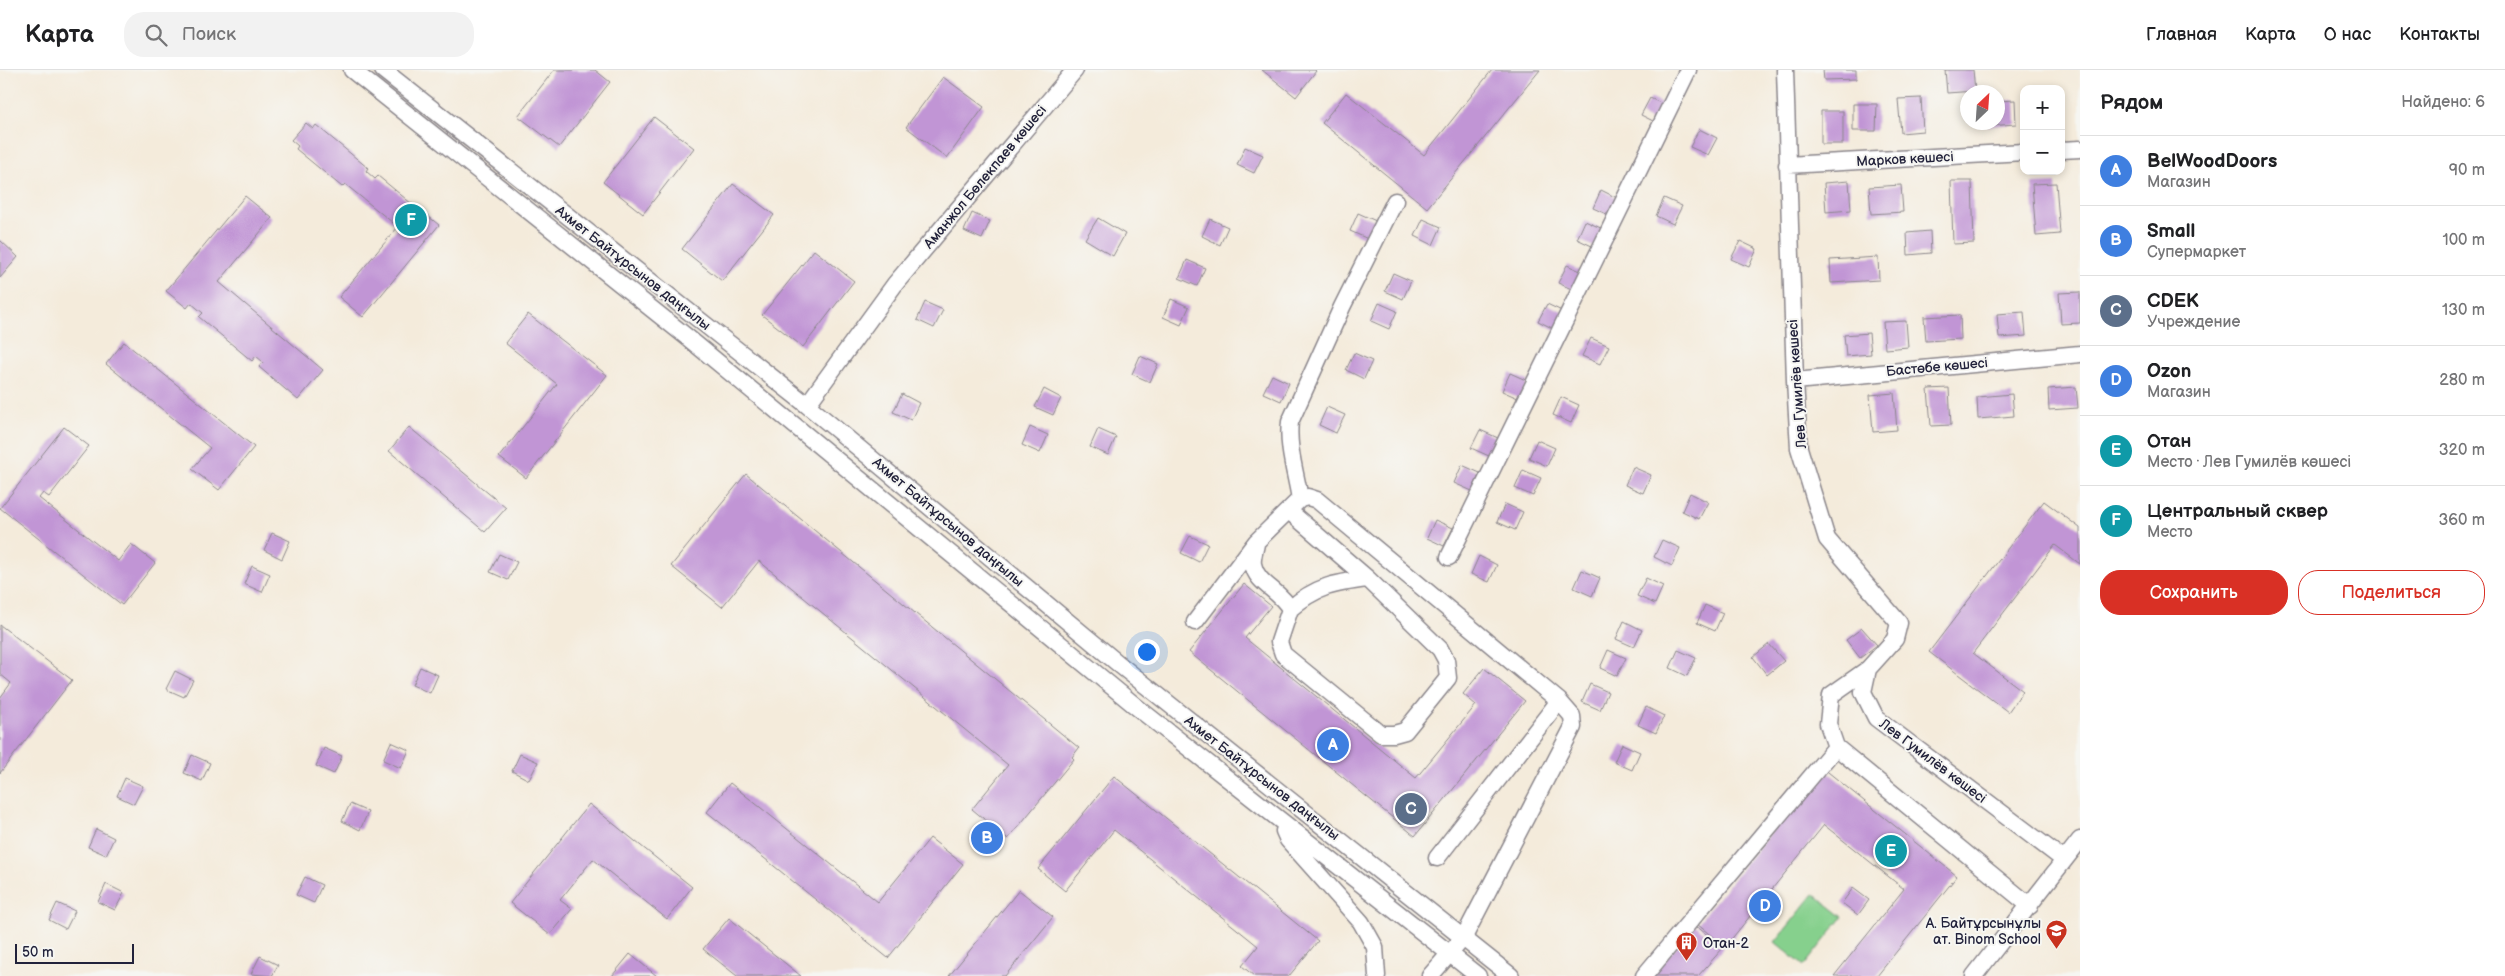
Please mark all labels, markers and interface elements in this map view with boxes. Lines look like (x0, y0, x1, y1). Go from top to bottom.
search box (124, 12, 474, 57)
text: Карта (25, 20, 94, 49)
icon: search (142, 21, 170, 49)
text: Поиск (182, 23, 236, 46)
text: Главная (2146, 24, 2217, 45)
text: Карта (2245, 24, 2296, 45)
text: О нас (2324, 24, 2371, 45)
text: Контакты (2399, 24, 2480, 45)
north arrow (1960, 85, 2005, 130)
map controls (2020, 85, 2065, 175)
button: + (2020, 85, 2065, 130)
text: Рядом (2100, 90, 2163, 115)
text: Найдено: 6 (2401, 93, 2485, 112)
street label: Аманжол Бөлекпаев көшесі (919, 102, 1050, 253)
button: − (2020, 130, 2065, 175)
street label: Марков көшесі (1856, 148, 1954, 170)
text: BelWoodDoors (2147, 150, 2277, 173)
text: A (2111, 161, 2121, 180)
text: 90 m (2449, 161, 2485, 180)
text: Магазин (2147, 173, 2211, 192)
pin: F (395, 201, 427, 239)
street label: Ахмет Байтұрсынов даңғылы (551, 201, 714, 334)
text: Small (2147, 220, 2195, 243)
text: B (2110, 231, 2122, 250)
text: 100 m (2442, 231, 2485, 250)
text: Супермаркет (2147, 243, 2246, 262)
text: CDEK (2147, 290, 2199, 313)
text: C (2110, 301, 2122, 320)
text: 130 m (2442, 301, 2485, 320)
text: Учреждение (2147, 313, 2240, 332)
street label: Лев Гумилёв көшесі (1784, 319, 1810, 450)
street label: Бастөбе көшесі (1885, 354, 1989, 380)
text: Ozon (2147, 360, 2191, 383)
text: D (2110, 371, 2122, 390)
text: 280 m (2439, 371, 2485, 390)
text: Магазин (2147, 383, 2211, 402)
text: Отан (2147, 430, 2192, 453)
text: E (2111, 441, 2121, 460)
text: 320 m (2439, 441, 2485, 460)
street label: Ахмет Байтұрсынов даңғылы (868, 453, 1027, 590)
text: Место · Лев Гумилёв көшесі (2147, 453, 2351, 472)
text: Центральный сквер (2147, 500, 2328, 523)
text: F (2111, 511, 2121, 530)
text: 360 m (2438, 511, 2485, 530)
text: Место (2147, 523, 2193, 542)
button: Сохранить (2100, 570, 2288, 615)
button: Поделиться (2298, 570, 2485, 615)
your location (1134, 639, 1160, 665)
street label: Ахмет Байтұрсынов даңғылы (1180, 711, 1343, 844)
street label: Лев Гумилёв көшесі (1875, 715, 1990, 807)
pin: A (1317, 726, 1349, 764)
pin: C (1395, 790, 1427, 828)
pin: B (971, 819, 1003, 857)
pin: E (1875, 832, 1907, 870)
pin: D (1749, 887, 1781, 925)
place label: А. Байтұрсынұлы ат. Binom School (1925, 915, 2041, 948)
school or university icon: А. Байтұрсынұлы ат. Binom School (2045, 919, 2069, 950)
building icon: Отан-2 (1675, 931, 1699, 962)
place label: Отан-2 (1703, 935, 1750, 952)
scale bar (15, 941, 134, 964)
text: 50 m (22, 944, 54, 961)

